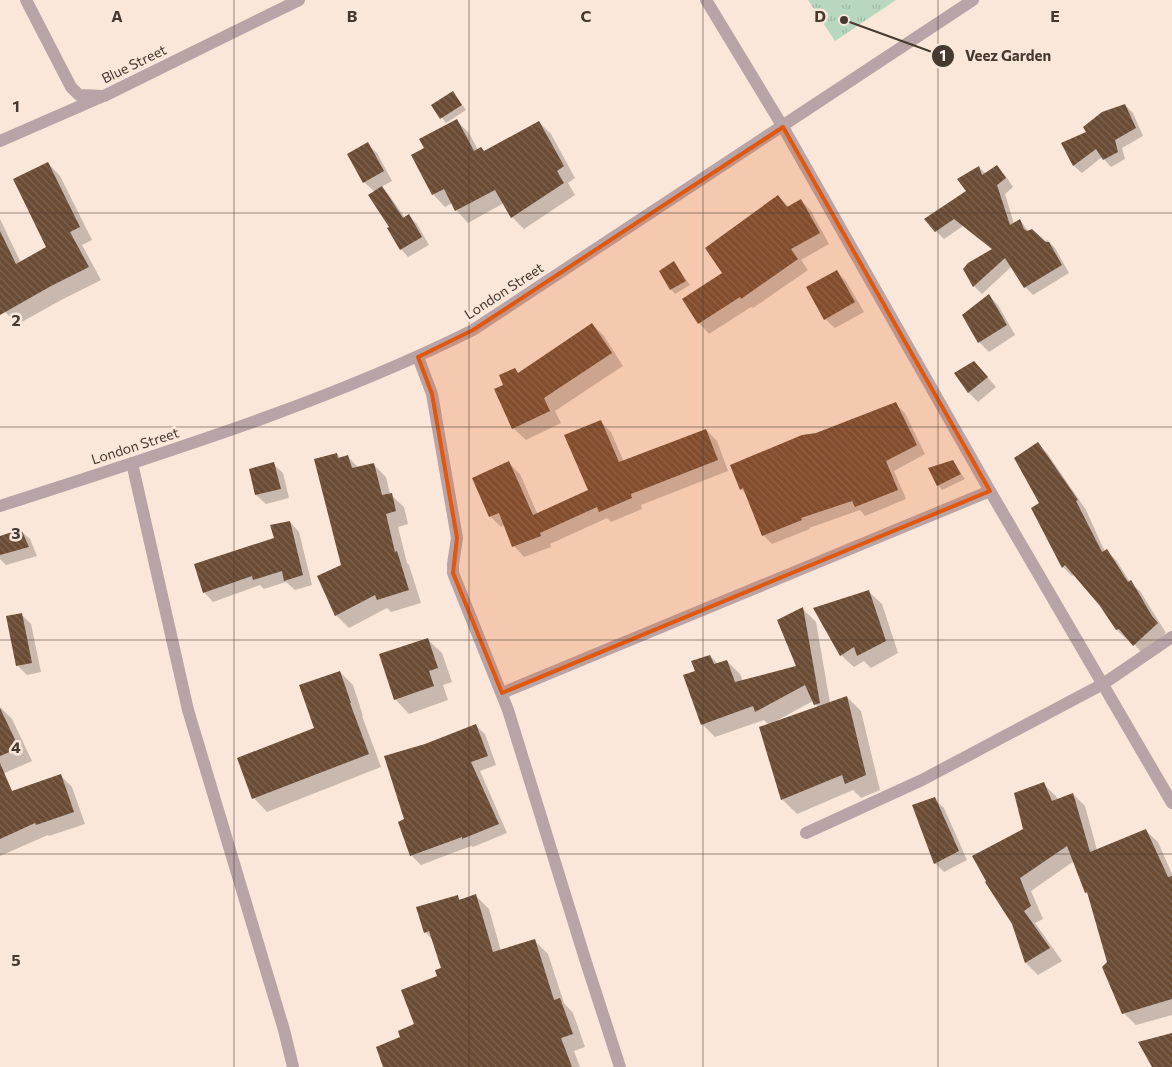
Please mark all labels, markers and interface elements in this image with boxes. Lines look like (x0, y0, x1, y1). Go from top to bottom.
text: A (111, 6, 123, 25)
text: B (347, 6, 358, 25)
text: C (581, 6, 592, 25)
text: D (814, 6, 826, 25)
text: E (1050, 6, 1060, 25)
street label: Blue Street (99, 40, 169, 87)
callout: Veez Garden (930, 41, 1061, 71)
text: 1 (940, 46, 946, 64)
text: Veez Garden (965, 46, 1051, 64)
text: 1 (12, 96, 20, 115)
street label: London Street (461, 258, 547, 323)
text: 2 (11, 310, 21, 329)
street label: London Street (89, 423, 181, 468)
text: 3 (11, 523, 21, 542)
text: 4 (11, 737, 21, 756)
text: 5 (11, 950, 21, 969)

